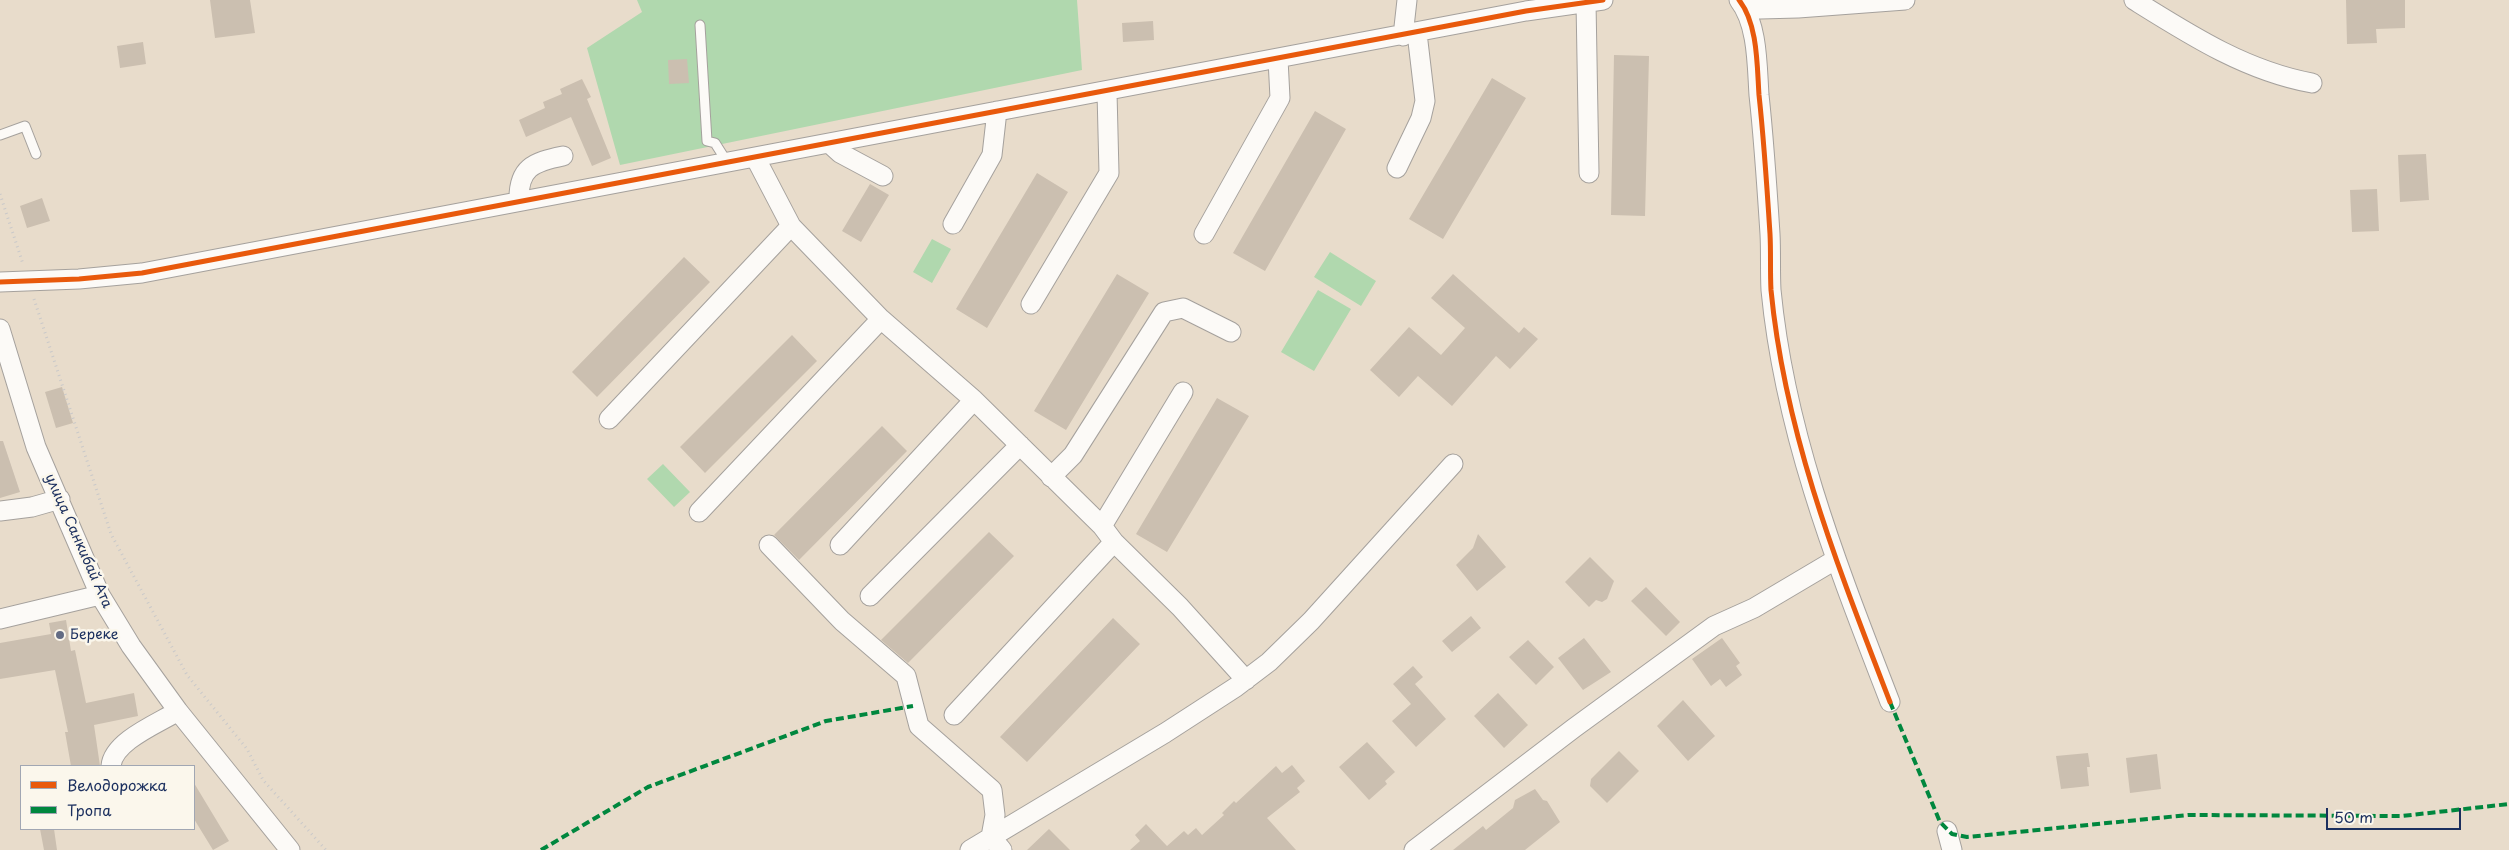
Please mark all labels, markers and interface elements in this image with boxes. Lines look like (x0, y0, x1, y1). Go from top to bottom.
street label: улица Санкибай Ата (41, 471, 115, 611)
place label: Береке (70, 627, 118, 643)
marker: Береке (54, 629, 66, 641)
legend (20, 765, 195, 830)
text: Велодорожка (67, 773, 167, 796)
text: Тропа (67, 798, 112, 821)
scale bar (2329, 798, 2464, 830)
text: 50 m (2334, 805, 2373, 828)

